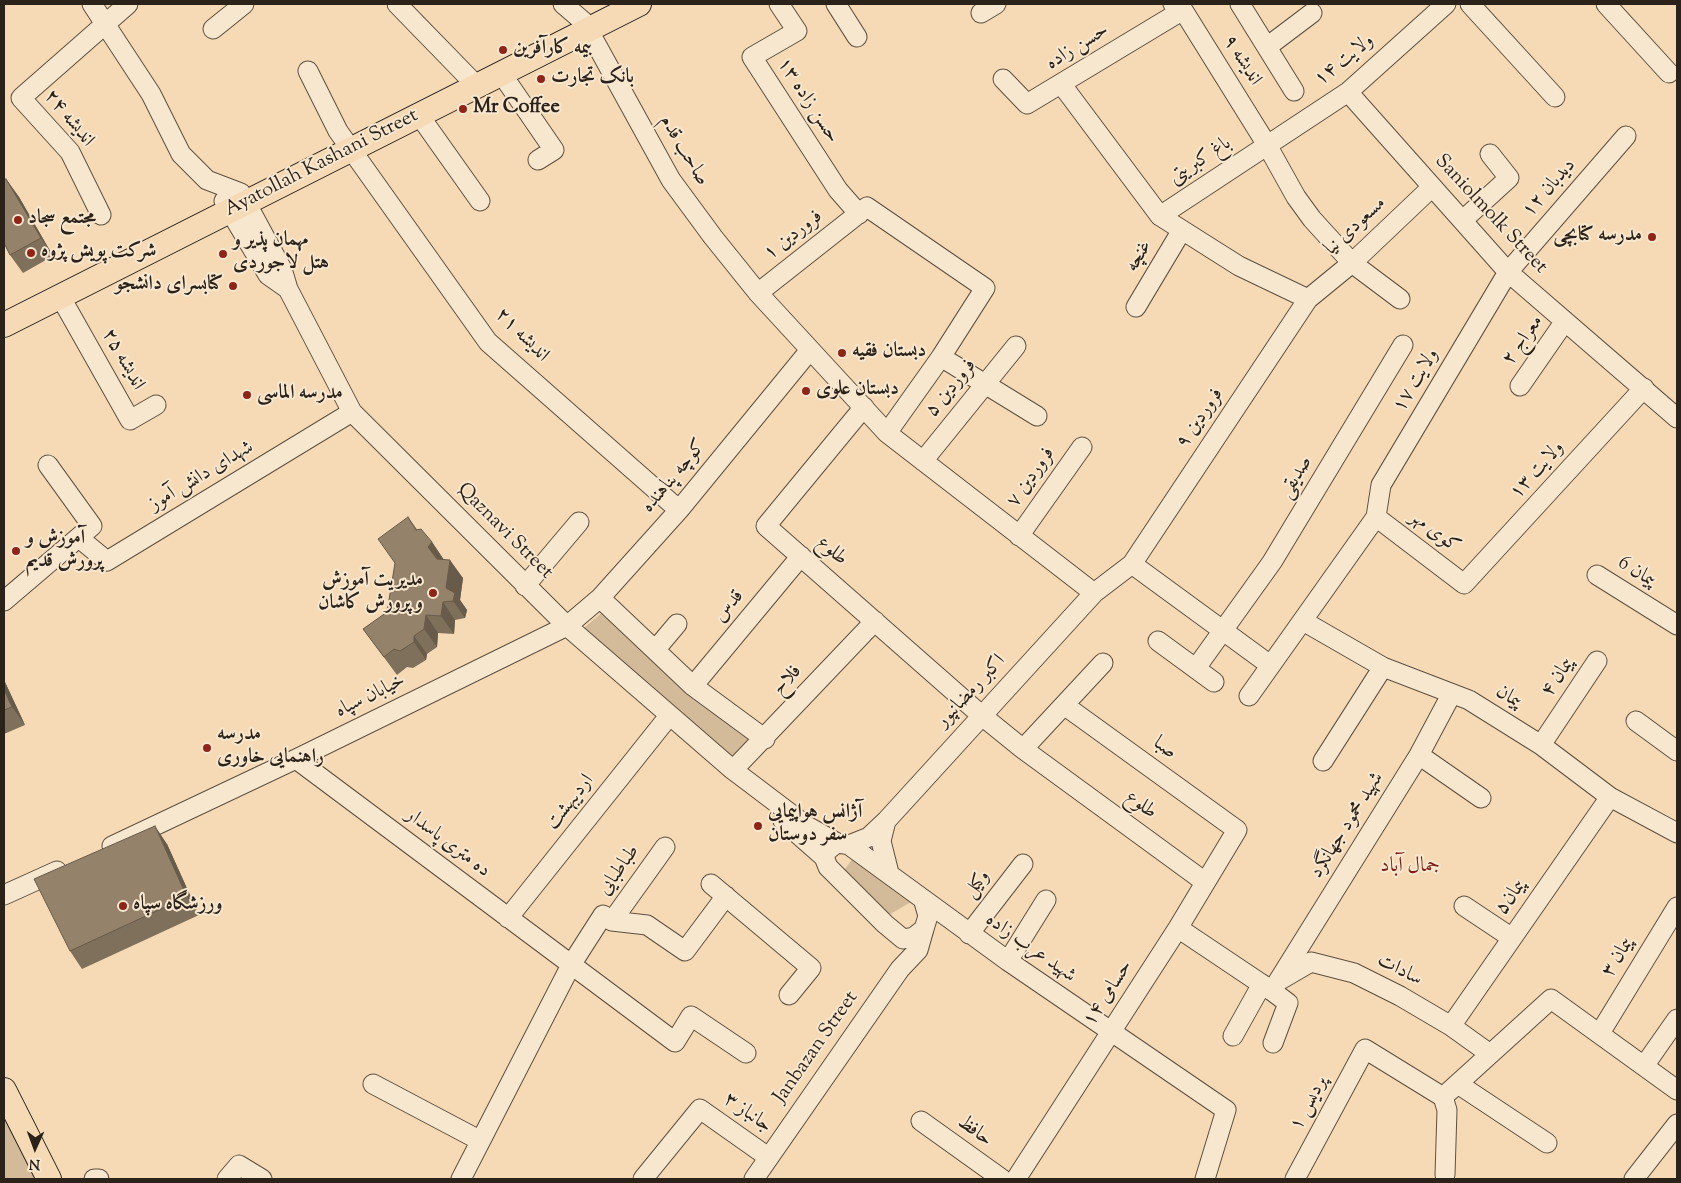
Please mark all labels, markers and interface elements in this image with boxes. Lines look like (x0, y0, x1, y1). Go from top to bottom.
street label: حسن زاده (1042, 19, 1114, 77)
street label: ولایت ۱۴ (1310, 30, 1380, 92)
street label: اندیشه ۹ (1216, 31, 1266, 91)
place label: بیمه کارآفرین (513, 38, 592, 62)
marker: بیمه کارآفرین (497, 44, 509, 56)
street label: حسن زاده ۱۳ (770, 54, 844, 148)
place label: بانک تجارت (551, 67, 634, 91)
marker: بانک تجارت (535, 73, 547, 85)
street label: اندیشه ۲۴ (38, 85, 98, 153)
place label: Mr Coffee (473, 97, 560, 121)
marker: Mr Coffee (457, 103, 469, 115)
street label: Ayatollah Kashani Street (221, 105, 423, 223)
street label: صاحب قدم (653, 111, 713, 191)
street label: باغ کبریتی (1165, 133, 1237, 191)
street label: Saniolmolk Street (1428, 150, 1552, 280)
street label: دیدبان ۱۲ (1518, 155, 1582, 223)
street label: مسعودی نیا (1320, 193, 1392, 261)
street label: فروردین ۱ (760, 206, 828, 266)
place label: مجتمع سجاد (28, 208, 96, 232)
marker: مجتمع سجاد (12, 214, 24, 226)
place label: مدرسه کتابچی (1553, 225, 1642, 249)
place label: مهمان پذیر و هتل لاجوردی (233, 230, 329, 277)
marker: مدرسه کتابچی (1646, 231, 1658, 243)
street label: غنچه (1121, 237, 1159, 277)
place label: شرکت پویش پژوه (41, 241, 156, 265)
marker: شرکت پویش پژوه (25, 247, 37, 259)
marker: مهمان پذیر و هتل لاجوردی (217, 248, 229, 260)
place label: کتابسرای دانشجو (115, 274, 223, 298)
marker: کتابسرای دانشجو (227, 280, 239, 292)
street label: اندیشه ۲۱ (489, 304, 553, 368)
street label: معراج ۲ (1498, 311, 1550, 371)
street label: اندیشه ۲۵ (95, 325, 149, 395)
place label: دبستان فقیه (852, 341, 926, 365)
street label: ولایت ۱۷ (1389, 345, 1445, 417)
marker: دبستان فقیه (836, 347, 848, 359)
street label: فروردین ۵ (921, 355, 983, 423)
place label: دبستان علوی (816, 379, 899, 403)
place label: مدرسه الماسی (257, 383, 343, 407)
street label: فروردین ۹ (1172, 384, 1230, 454)
marker: دبستان علوی (800, 385, 812, 397)
marker: مدرسه الماسی (241, 389, 253, 401)
street label: کوچه پناهنده (637, 435, 713, 519)
street label: شهدای دانش آموز (145, 436, 259, 518)
street label: ولایت ۱۳ (1506, 437, 1570, 505)
street label: فروردین ۷ (1003, 443, 1061, 513)
street label: صدیقی (1275, 452, 1319, 504)
street label: Qaznavi Street (451, 479, 557, 585)
street label: کوی مهر (1404, 506, 1464, 560)
place label: آموزش و پرورش قدیم (26, 528, 103, 575)
street label: طلوع (810, 532, 852, 572)
marker: آموزش و پرورش قدیم (10, 545, 22, 557)
street label: پیمان 6 (1612, 552, 1660, 594)
place label: مدیریت آموزش و پرورش کاشان (318, 570, 423, 617)
street label: قدس (710, 586, 750, 628)
marker: مدیریت آموزش و پرورش کاشان (427, 587, 439, 599)
street label: اکبر رمضانپور (932, 650, 1012, 734)
street label: پیمان ۴ (1537, 654, 1581, 702)
street label: فلاح (768, 661, 808, 701)
street label: خیابان سپاه (332, 670, 410, 724)
street label: پیمان (1490, 681, 1526, 715)
place label: مدرسه راهنمایی خاوری (217, 724, 324, 771)
street label: صبا (1147, 732, 1181, 766)
marker: مدرسه راهنمایی خاوری (201, 742, 213, 754)
street label: شهید محمود جهانگرد (1306, 768, 1390, 884)
street label: اردیبهشت (542, 770, 600, 836)
street label: طلوع (1119, 786, 1161, 826)
place label: آژانس هواپیمایی سفر دوستان (768, 802, 862, 849)
street label: ده متری پاسدار (400, 804, 494, 884)
marker: آژانس هواپیمایی سفر دوستان (752, 820, 764, 832)
street label: طباطبایی (594, 841, 646, 901)
district label: جمال آباد (1380, 854, 1440, 880)
street label: وکیل (960, 866, 996, 904)
street label: پیمان۵ (1491, 876, 1533, 920)
place label: ورزشگاه سپاه (133, 894, 222, 918)
marker: ورزشگاه سپاه (117, 900, 129, 912)
street label: شهید عرب زاده (980, 909, 1080, 989)
street label: پیمان ۳ (1598, 934, 1640, 982)
street label: سادات (1372, 949, 1426, 993)
street label: حسامی ۱۴ (1079, 956, 1139, 1032)
street label: Janbazan Street (770, 987, 864, 1109)
street label: پردیس ۱ (1286, 1073, 1334, 1135)
street label: جانباز ۳ (718, 1089, 776, 1139)
street label: حافظ (952, 1111, 996, 1153)
north arrow (10, 1123, 60, 1173)
text: N (29, 1153, 40, 1173)

